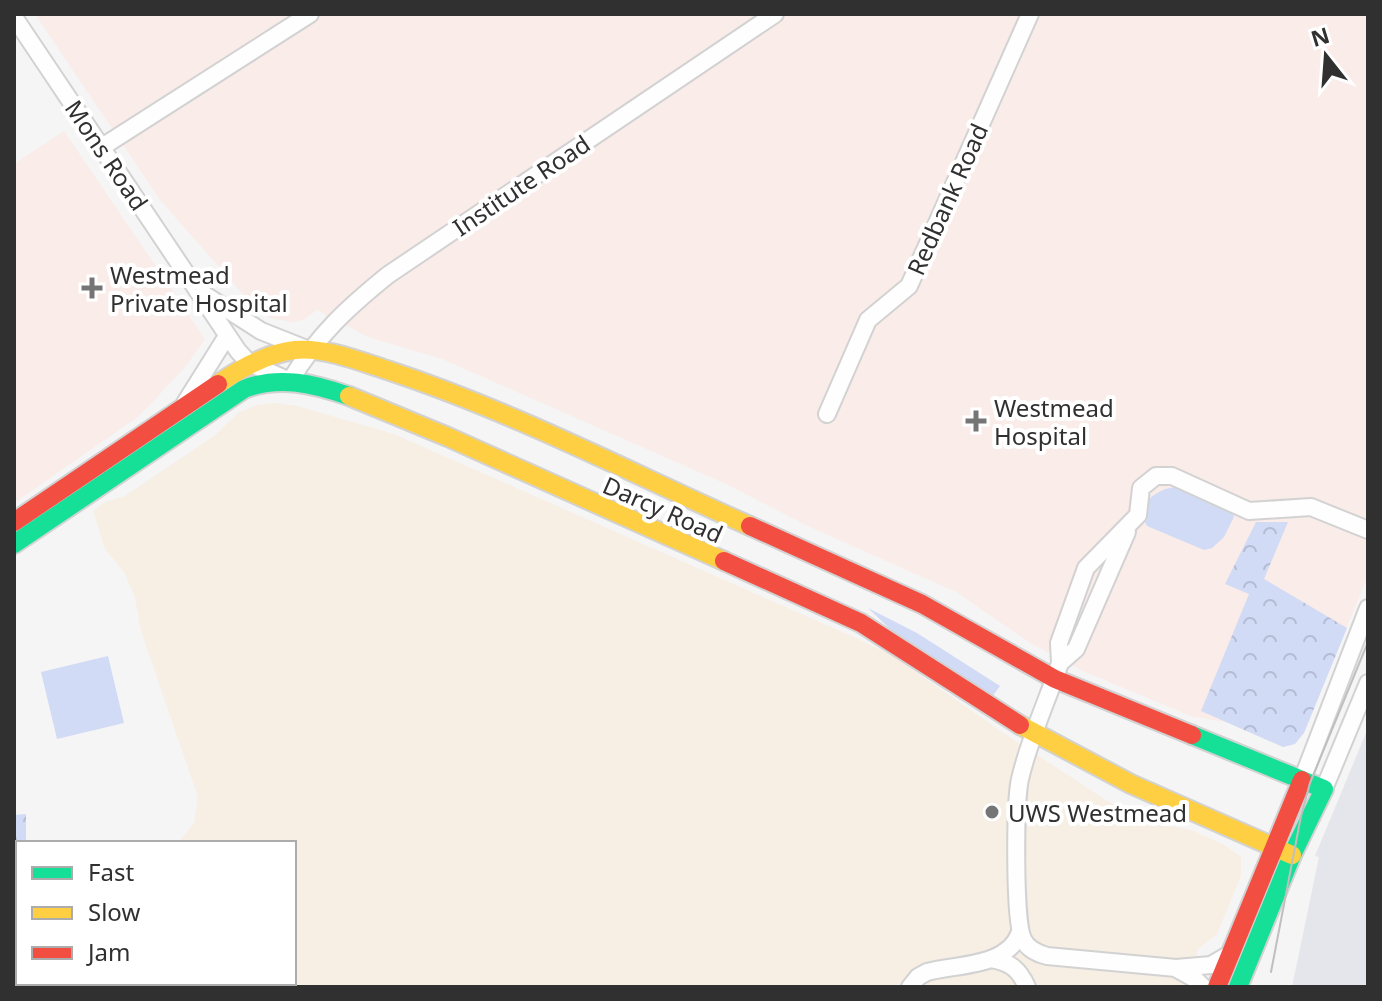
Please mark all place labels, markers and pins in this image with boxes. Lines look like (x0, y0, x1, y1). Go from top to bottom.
place label: Westmead Private Hospital (110, 258, 288, 319)
marker: Westmead Private Hospital (81, 277, 103, 299)
place label: Westmead Hospital (994, 391, 1114, 452)
marker: Westmead Hospital (965, 410, 987, 432)
place label: UWS Westmead (1008, 796, 1187, 829)
marker: UWS Westmead (983, 803, 1001, 821)

